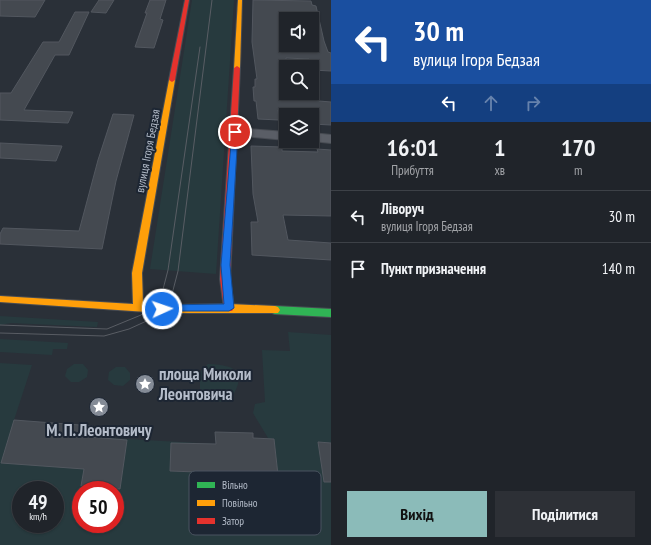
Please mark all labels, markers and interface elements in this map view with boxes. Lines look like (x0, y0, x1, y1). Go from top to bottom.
map controls (279, 12, 319, 148)
button: sound (279, 12, 319, 52)
text: 30 m (413, 12, 464, 49)
icon: left (347, 16, 399, 68)
text: вулиця Ігоря Бедзая (413, 48, 540, 71)
button: search (279, 60, 319, 100)
icon: left (438, 92, 460, 114)
icon: ahead (480, 92, 502, 114)
icon: right (522, 92, 544, 114)
street label: вулиця Ігоря Бедзая (132, 108, 163, 194)
button: layers (279, 108, 319, 148)
pin (218, 115, 252, 149)
icon: arrive (224, 121, 246, 143)
text: 16:01 (387, 132, 438, 163)
text: 1 (494, 132, 505, 163)
text: 170 (561, 132, 595, 163)
text: Прибуття (391, 162, 434, 179)
text: хв (494, 162, 505, 179)
text: m (574, 162, 582, 179)
text: Ліворуч (381, 199, 424, 218)
icon: left (347, 206, 369, 228)
text: 30 m (609, 207, 635, 226)
text: вулиця Ігоря Бедзая (381, 218, 473, 235)
icon: arrive (347, 258, 369, 280)
text: Пункт призначення (381, 259, 486, 278)
text: 140 m (602, 259, 635, 278)
position arrow (141, 288, 183, 330)
place label: площа Миколи Леонтовича (158, 363, 251, 405)
place icon: площа Миколи Леонтовича (134, 373, 156, 395)
place icon: М. П. Леонтовичу (88, 396, 110, 418)
place label: М. П. Леонтовичу (46, 419, 152, 441)
legend (189, 471, 321, 535)
text: Вільно (222, 478, 248, 492)
speed limit sign: 50 (72, 481, 124, 533)
text: 49 (28, 489, 48, 515)
button: Вихід (347, 491, 487, 537)
button: Поділитися (495, 491, 635, 537)
text: Повільно (222, 496, 258, 510)
text: km/h (29, 510, 47, 523)
text: Затор (222, 514, 244, 528)

